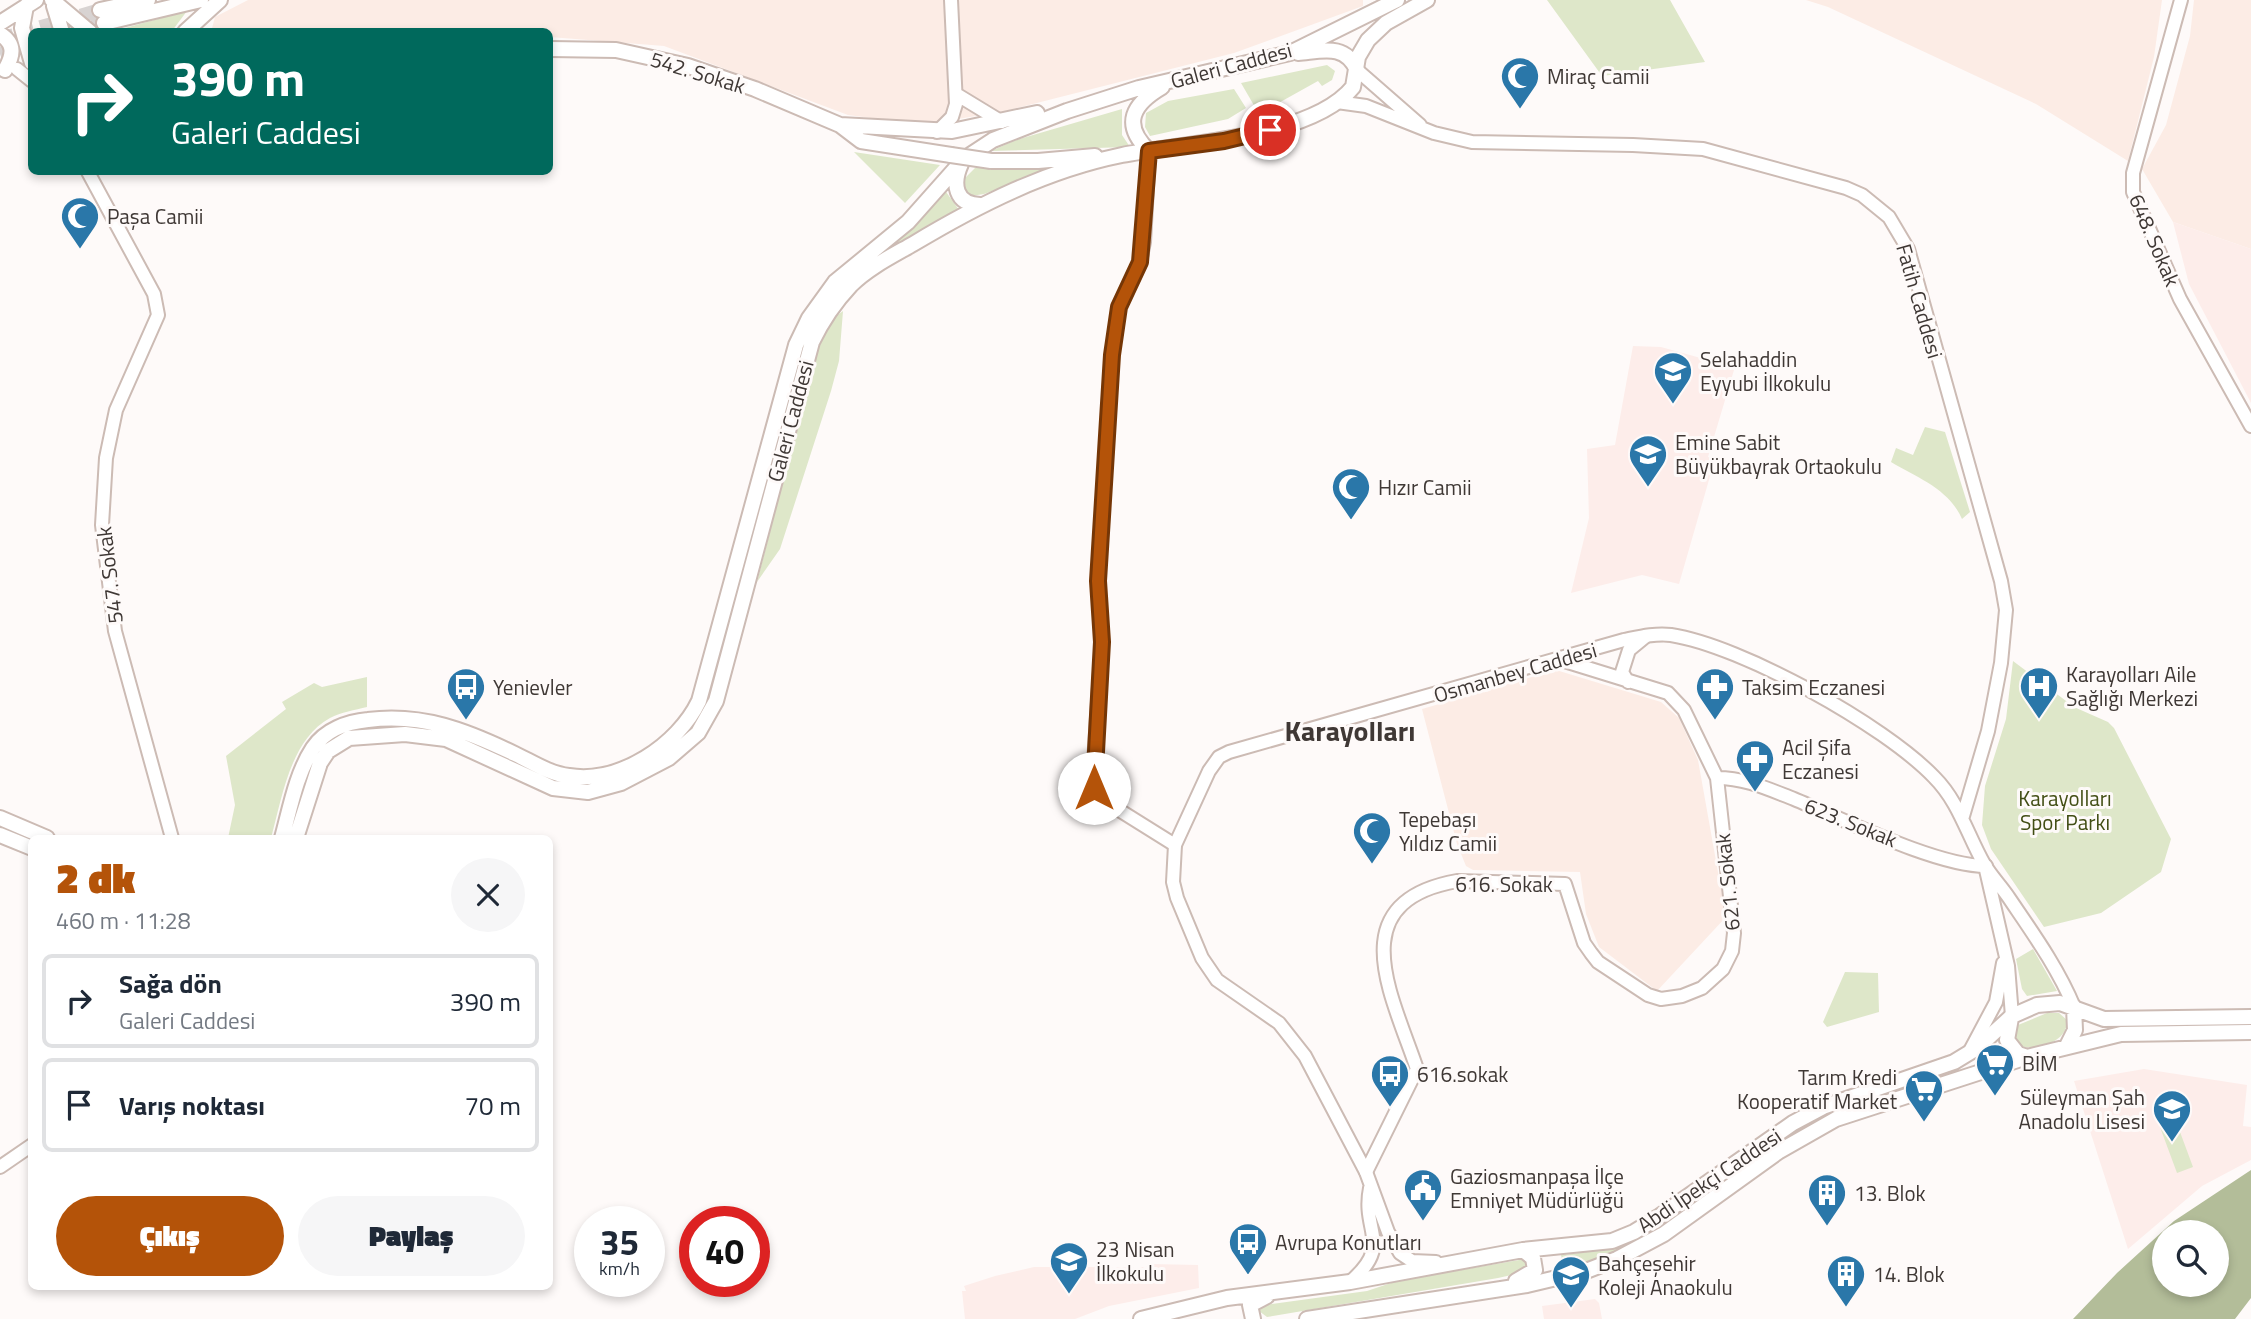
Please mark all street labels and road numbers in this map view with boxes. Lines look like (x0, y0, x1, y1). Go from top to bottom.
street label: Galeri Caddesi (1167, 33, 1295, 97)
street label: 542. Sokak (647, 42, 749, 102)
street label: 648. Sokak (2121, 189, 2189, 291)
street label: Fatih Caddesi (1888, 240, 1952, 362)
street label: Galeri Caddesi (758, 357, 822, 485)
street label: 547. Sokak (87, 525, 131, 625)
street label: Osmanbey Caddesi (1430, 633, 1600, 711)
street label: 623. Sokak (1800, 789, 1902, 855)
street label: 621. Sokak (1706, 832, 1748, 932)
street label: 616. Sokak (1455, 868, 1553, 900)
street label: Abdi İpekçi Caddesi (1630, 1120, 1788, 1240)

